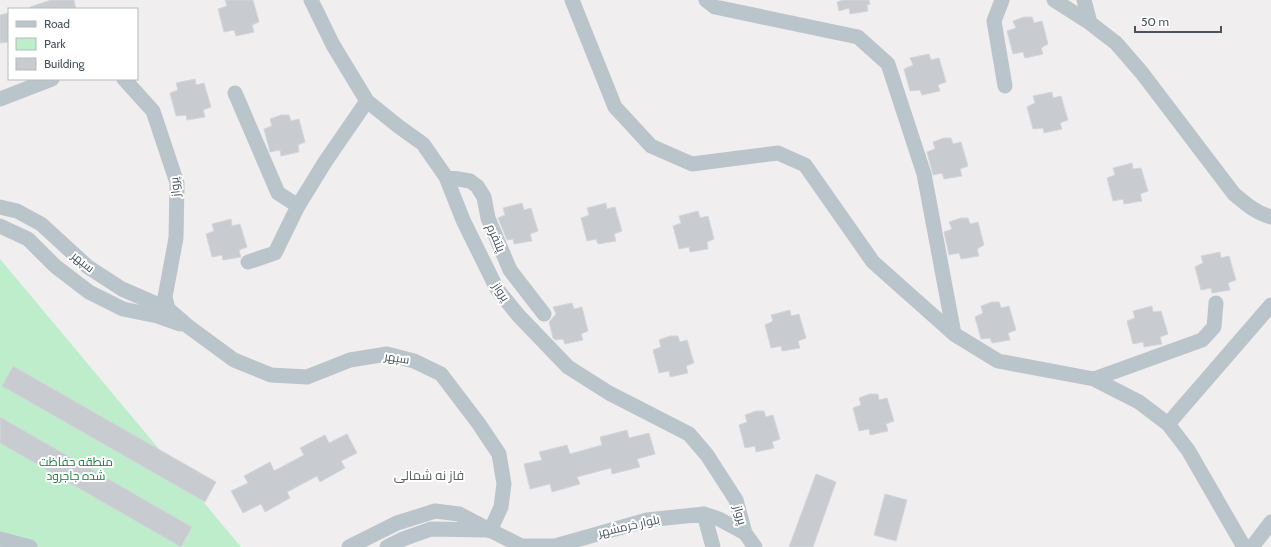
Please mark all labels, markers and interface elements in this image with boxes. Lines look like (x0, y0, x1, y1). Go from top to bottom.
legend (8, 8, 138, 80)
scale bar (1135, 8, 1221, 34)
text: 50 m (1141, 14, 1169, 29)
text: Road (44, 16, 70, 31)
text: Park (44, 36, 66, 51)
text: Building (44, 56, 86, 71)
street label: پرواز (166, 175, 185, 199)
street label: پلتفرم (482, 221, 509, 256)
street label: سپهر (67, 247, 98, 276)
street label: پرواز (487, 279, 514, 306)
street label: سپهر (382, 348, 411, 368)
park label: منطقه حفاظت شده جاجرود (39, 454, 113, 483)
district label: فاز نه شمالی (394, 467, 464, 483)
street label: پرواز (728, 502, 751, 528)
street label: بلوار خرمشهر (596, 511, 661, 540)

